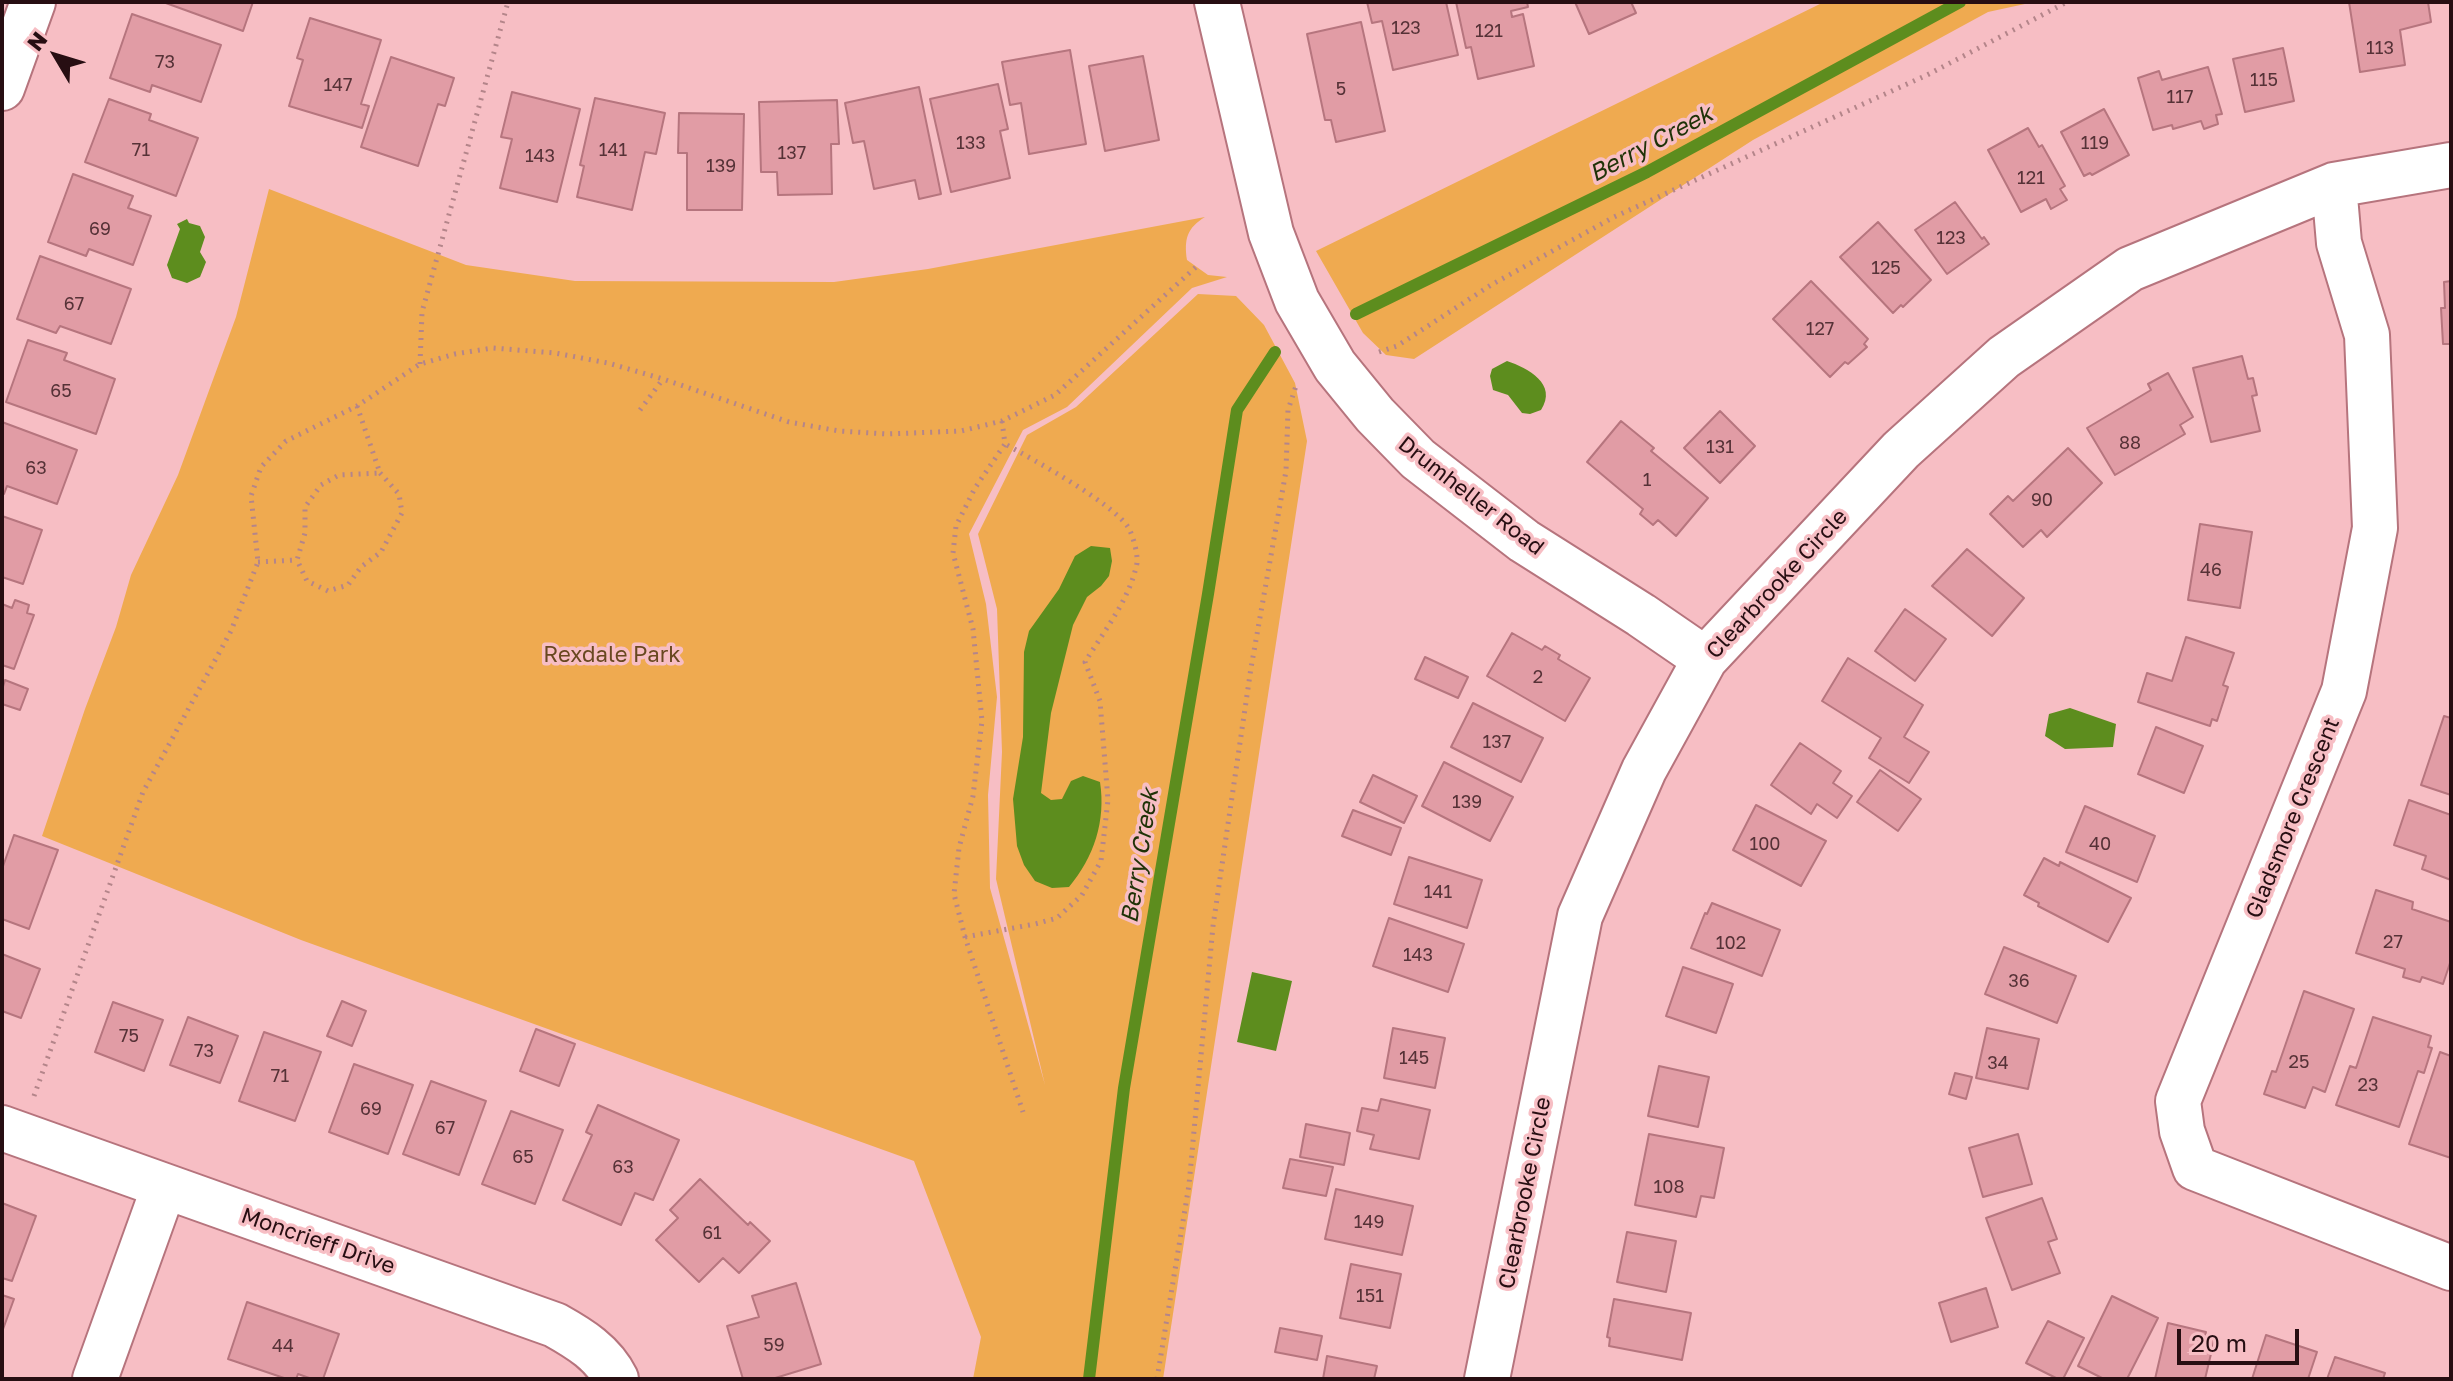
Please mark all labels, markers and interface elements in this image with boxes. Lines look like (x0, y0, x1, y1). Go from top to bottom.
north arrow (16, 16, 96, 96)
house number: 123 (1391, 17, 1421, 39)
house number: 121 (1475, 20, 1503, 42)
text: N (21, 26, 52, 56)
house number: 113 (2366, 37, 2394, 59)
house number: 73 (155, 51, 175, 73)
house number: 115 (2250, 69, 2278, 91)
house number: 147 (323, 74, 353, 96)
house number: 5 (1336, 78, 1346, 100)
house number: 117 (2167, 86, 2193, 108)
water label: Berry Creek (1584, 99, 1718, 189)
house number: 133 (956, 132, 986, 154)
house number: 119 (2081, 132, 2109, 154)
house number: 71 (132, 139, 150, 161)
house number: 141 (599, 139, 627, 161)
house number: 137 (778, 142, 806, 164)
house number: 143 (525, 145, 555, 167)
house number: 139 (706, 155, 736, 177)
house number: 121 (2017, 167, 2045, 189)
house number: 69 (89, 218, 111, 240)
house number: 123 (1936, 227, 1966, 249)
house number: 125 (1871, 257, 1901, 279)
house number: 67 (64, 293, 84, 315)
house number: 127 (1806, 318, 1834, 340)
house number: 65 (50, 380, 72, 402)
street label: Drumheller Road (1393, 431, 1549, 561)
house number: 88 (2119, 432, 2141, 454)
house number: 131 (1706, 436, 1734, 458)
house number: 63 (25, 457, 47, 479)
house number: 1 (1643, 469, 1651, 491)
house number: 90 (2031, 489, 2053, 511)
street label: Clearbrooke Circle (1701, 504, 1853, 664)
house number: 46 (2200, 559, 2222, 581)
park label: Rexdale Park (543, 642, 681, 668)
house number: 2 (1533, 666, 1543, 688)
street label: Gladsmore Crescent (2241, 714, 2345, 922)
house number: 137 (1483, 731, 1511, 753)
water label: Berry Creek (1115, 787, 1165, 925)
house number: 139 (1452, 791, 1482, 813)
house number: 100 (1749, 833, 1781, 855)
house number: 40 (2089, 833, 2111, 855)
house number: 141 (1424, 881, 1452, 903)
house number: 27 (2383, 931, 2403, 953)
house number: 102 (1716, 932, 1746, 954)
house number: 143 (1403, 944, 1433, 966)
house number: 36 (2008, 970, 2030, 992)
house number: 75 (119, 1025, 139, 1047)
house number: 73 (194, 1040, 214, 1062)
house number: 145 (1399, 1047, 1429, 1069)
house number: 25 (2289, 1051, 2309, 1073)
house number: 34 (1987, 1052, 2009, 1074)
house number: 71 (271, 1065, 289, 1087)
house number: 23 (2358, 1074, 2378, 1096)
street label: Clearbrooke Circle (1493, 1095, 1557, 1291)
house number: 69 (360, 1098, 382, 1120)
house number: 67 (435, 1117, 455, 1139)
house number: 65 (512, 1146, 534, 1168)
house number: 63 (612, 1156, 634, 1178)
house number: 108 (1654, 1176, 1684, 1198)
street label: Moncrieff Drive (238, 1202, 398, 1280)
house number: 149 (1354, 1211, 1384, 1233)
house number: 61 (702, 1222, 722, 1244)
house number: 151 (1356, 1285, 1384, 1307)
scale bar (2181, 1313, 2303, 1363)
text: 20 m (2191, 1328, 2247, 1357)
house number: 59 (763, 1334, 785, 1356)
house number: 44 (272, 1335, 294, 1357)

